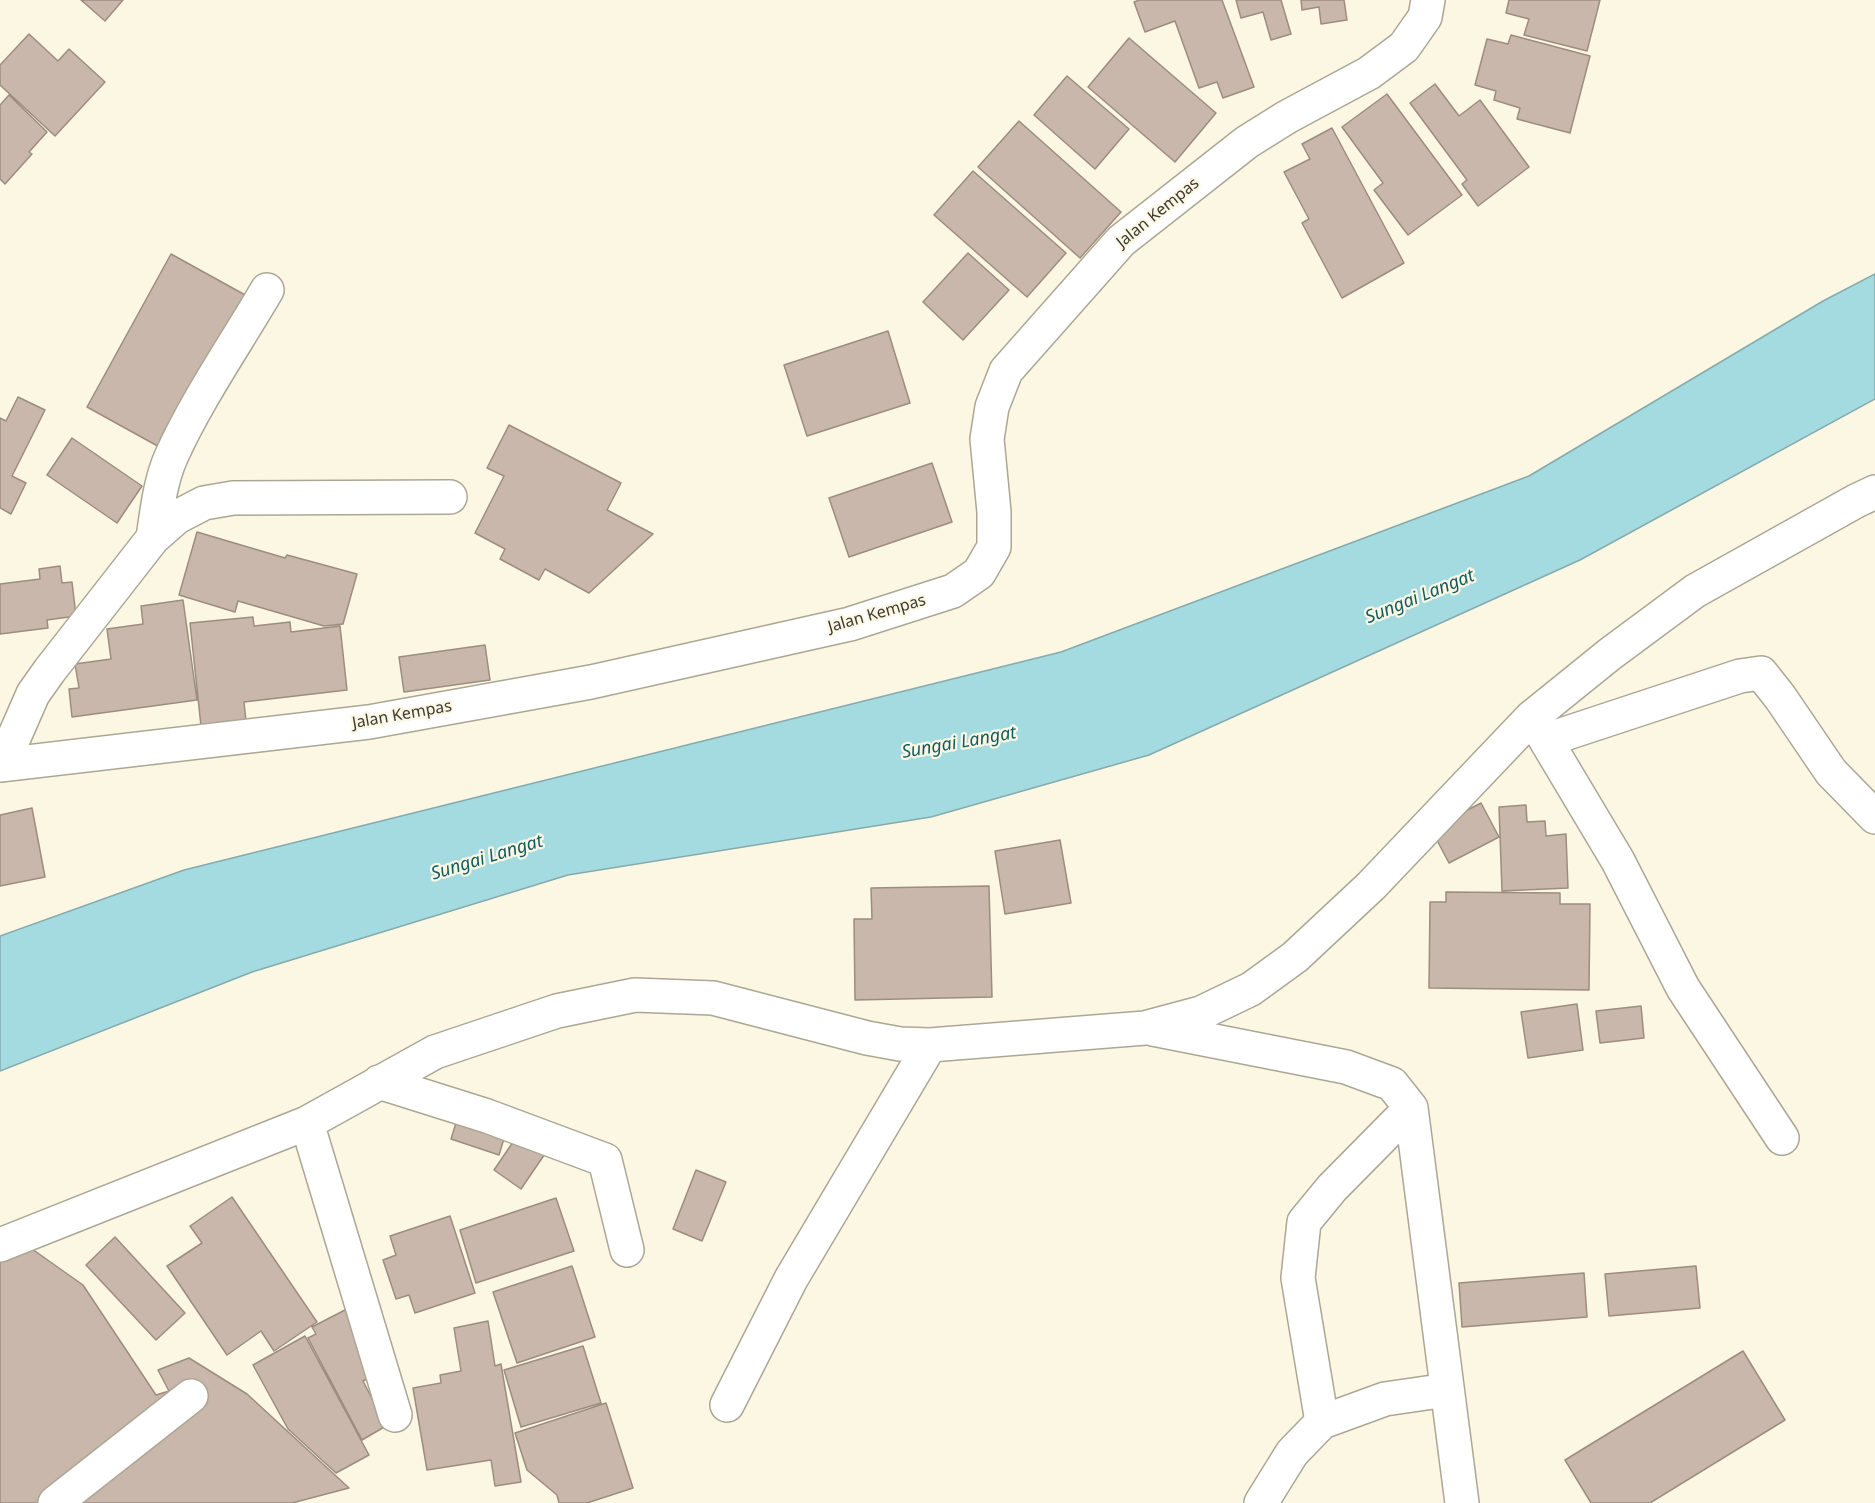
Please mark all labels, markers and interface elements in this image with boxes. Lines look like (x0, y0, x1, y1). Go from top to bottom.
street label: Jalan Kempas (1113, 174, 1203, 252)
water label: Sungai Langat (1362, 565, 1478, 629)
street label: Jalan Kempas (826, 591, 928, 637)
street label: Jalan Kempas (351, 697, 453, 733)
water label: Sungai Langat (900, 722, 1018, 764)
water label: Sungai Langat (428, 831, 546, 885)

